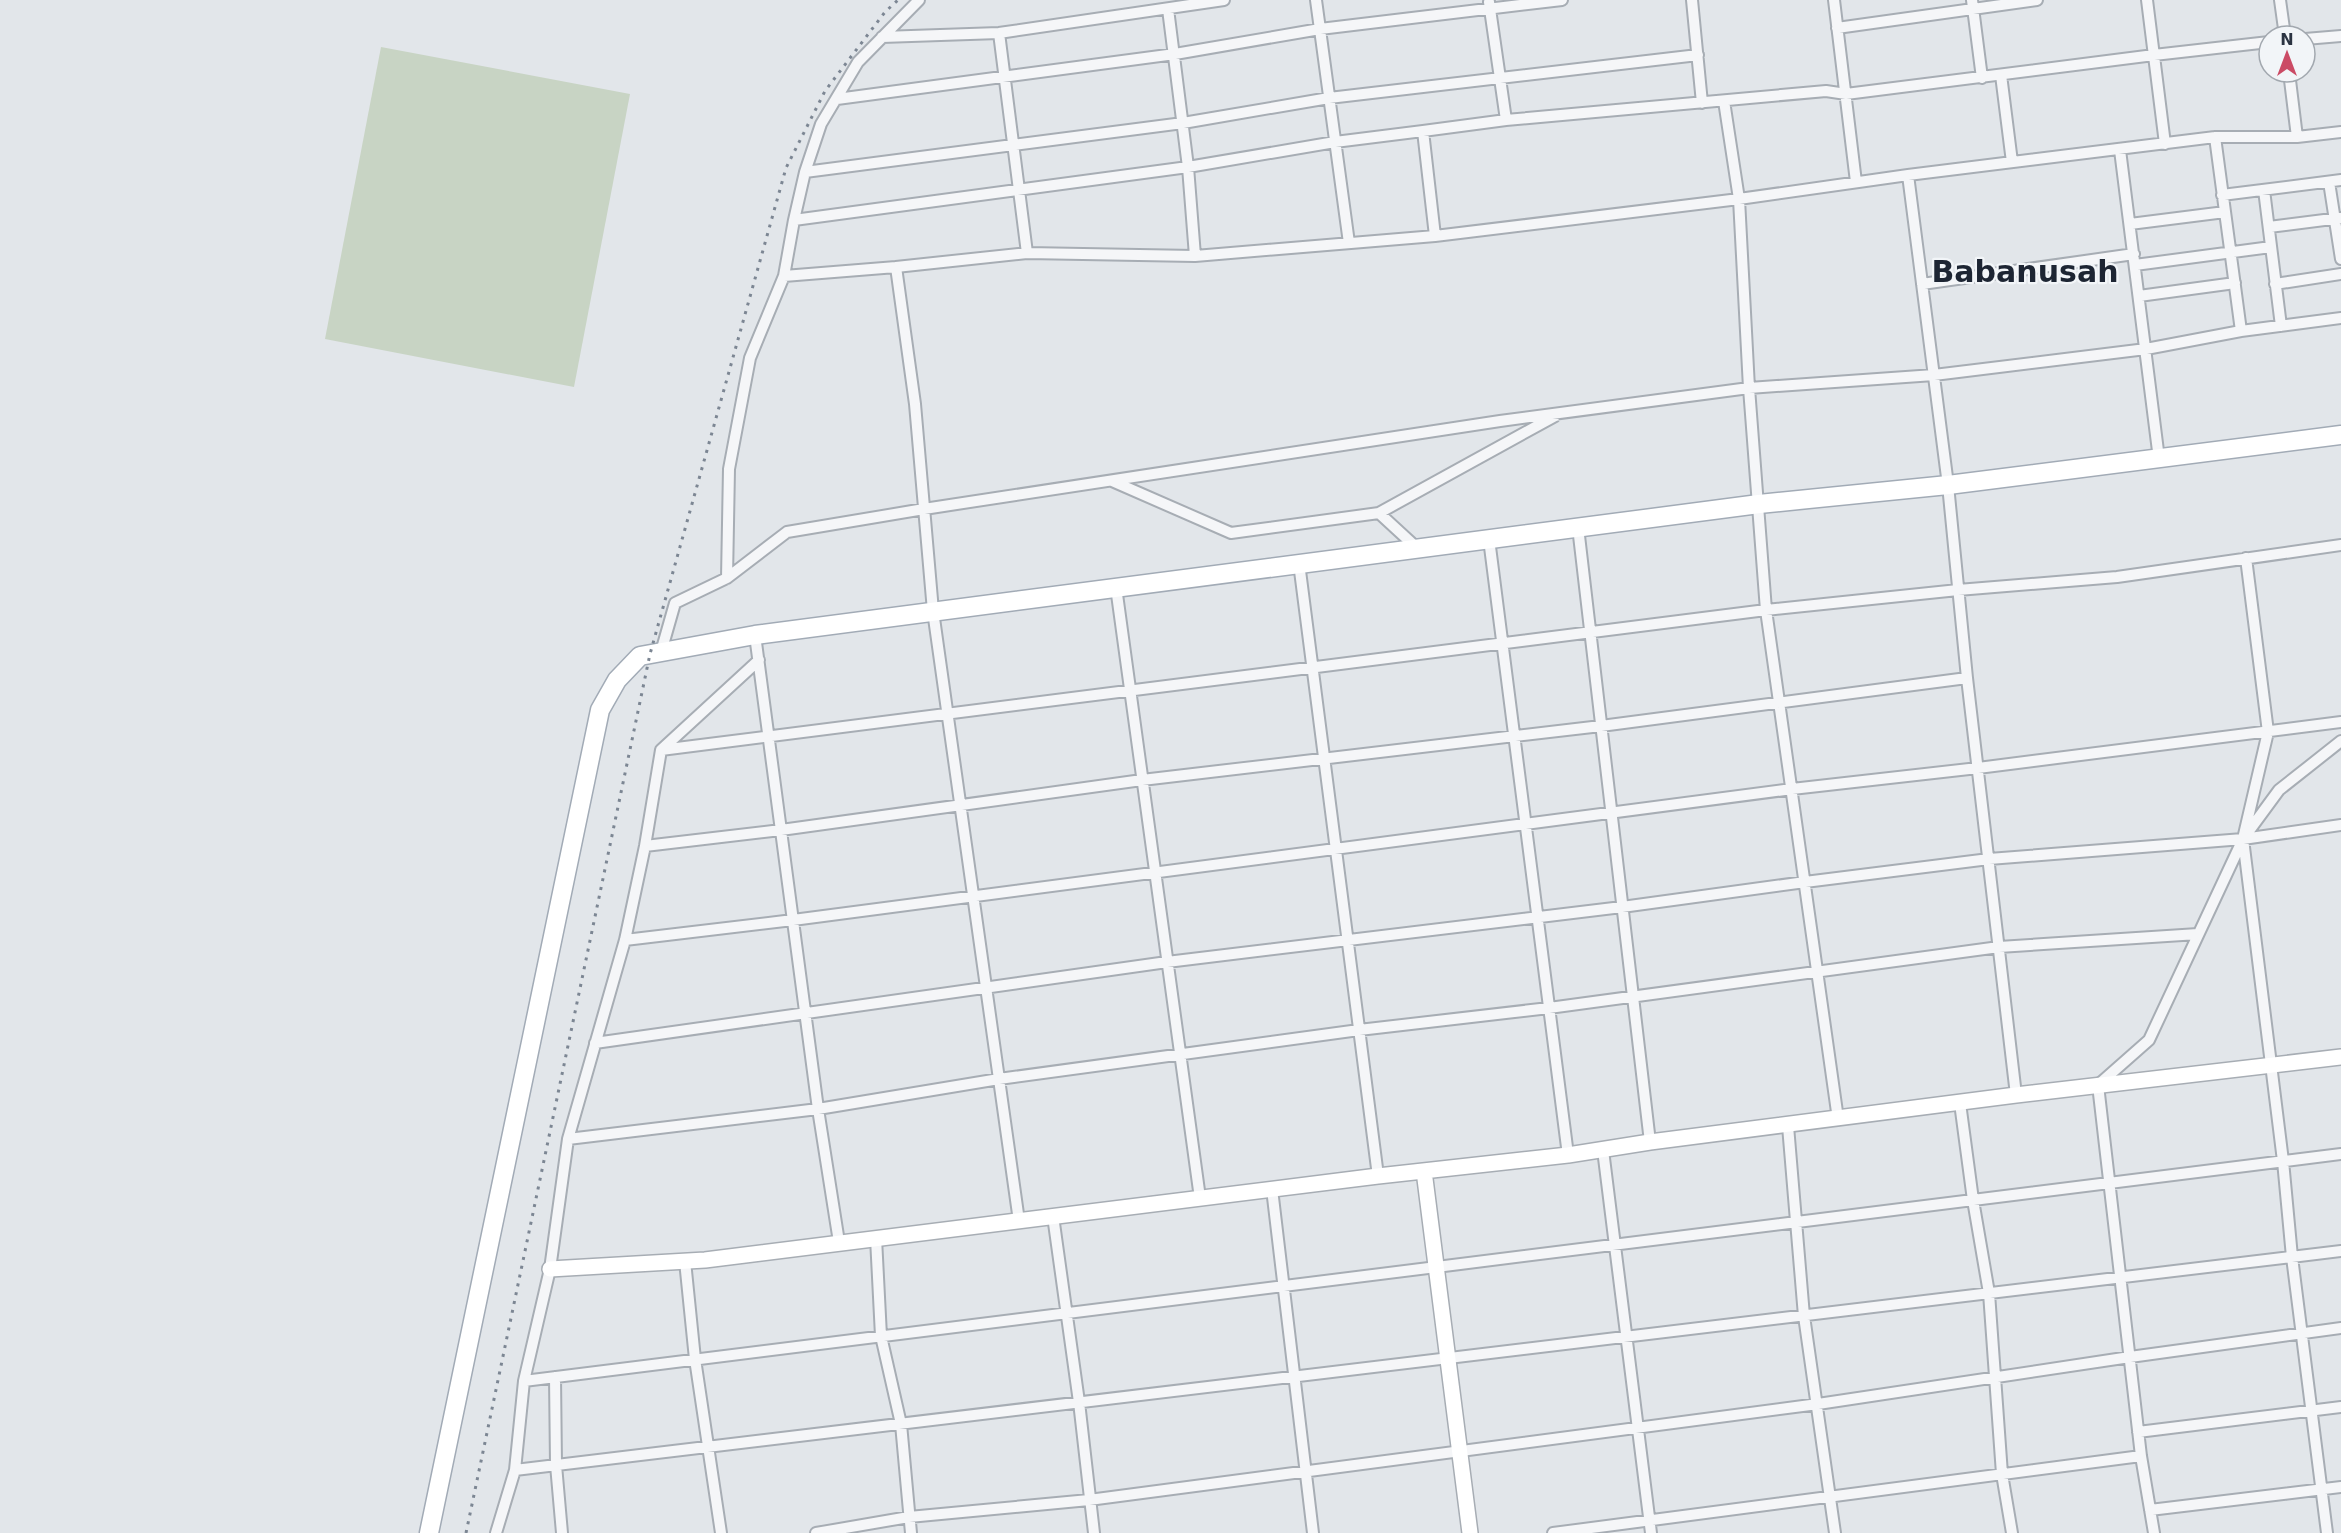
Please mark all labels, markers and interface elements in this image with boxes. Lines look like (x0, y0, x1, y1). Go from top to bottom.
north arrow (2257, 24, 2317, 84)
text: N (2280, 30, 2294, 49)
district label: Babanusah (1931, 254, 2119, 289)

